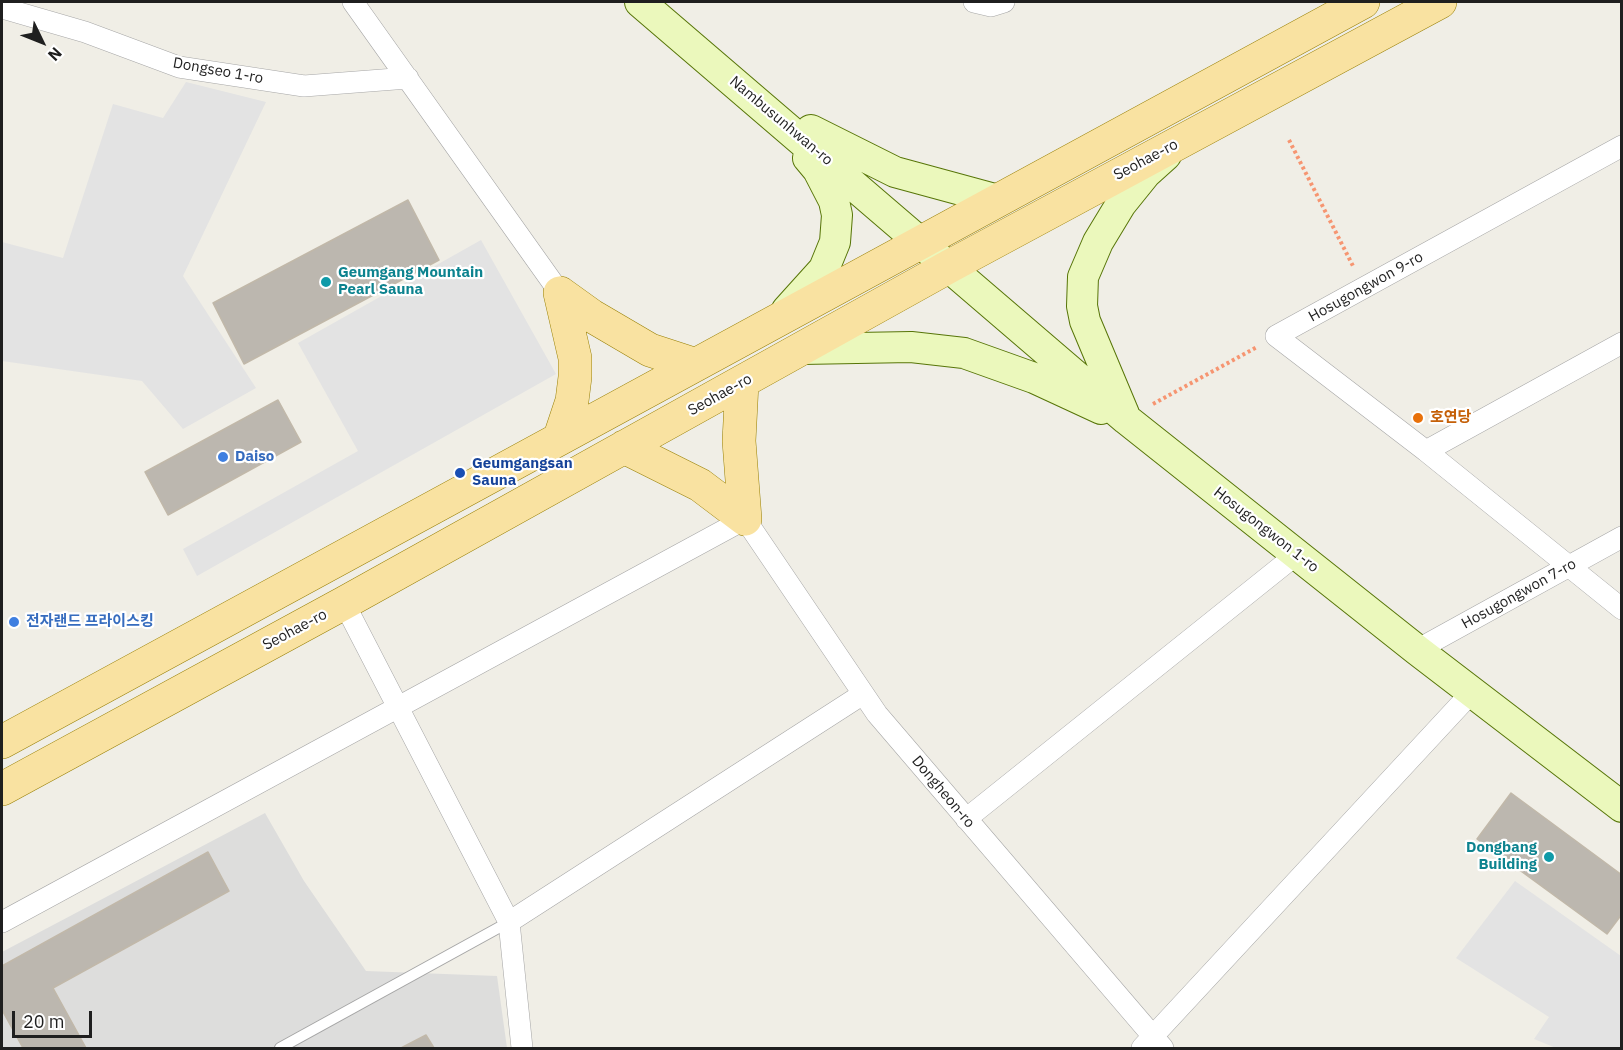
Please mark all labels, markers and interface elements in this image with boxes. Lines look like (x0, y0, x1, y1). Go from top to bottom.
north arrow (12, 12, 72, 72)
text: N (44, 43, 66, 65)
street label: Dongseo 1-ro (172, 54, 264, 88)
street label: Nambusunhwan-ro (726, 73, 836, 169)
street label: Seohae-ro (1111, 136, 1181, 184)
street label: Hosugongwon 9-ro (1306, 248, 1426, 326)
place label: Geumgang Mountain Pearl Sauna (338, 264, 483, 299)
marker: Geumgang Mountain Pearl Sauna (319, 275, 333, 289)
street label: Seohae-ro (685, 370, 755, 420)
place label: 호연당 (1430, 409, 1471, 427)
marker: 호연당 (1411, 411, 1425, 425)
place label: Daiso (235, 448, 274, 466)
marker: Daiso (216, 450, 230, 464)
place label: Geumgangsan Sauna (472, 455, 573, 490)
marker: Geumgangsan Sauna (453, 466, 467, 480)
street label: Hosugongwon 1-ro (1210, 483, 1322, 577)
street label: Hosugongwon 7-ro (1459, 555, 1579, 633)
street label: Seohae-ro (260, 606, 330, 654)
place label: 전자랜드 프라이스킹 (26, 613, 154, 631)
marker: 전자랜드 프라이스킹 (7, 615, 21, 629)
street label: Dongheon-ro (908, 752, 978, 832)
place label: Dongbang Building (1466, 839, 1537, 874)
marker: Dongbang Building (1542, 850, 1556, 864)
scale bar (15, 999, 94, 1037)
text: 20 m (23, 1010, 65, 1033)

